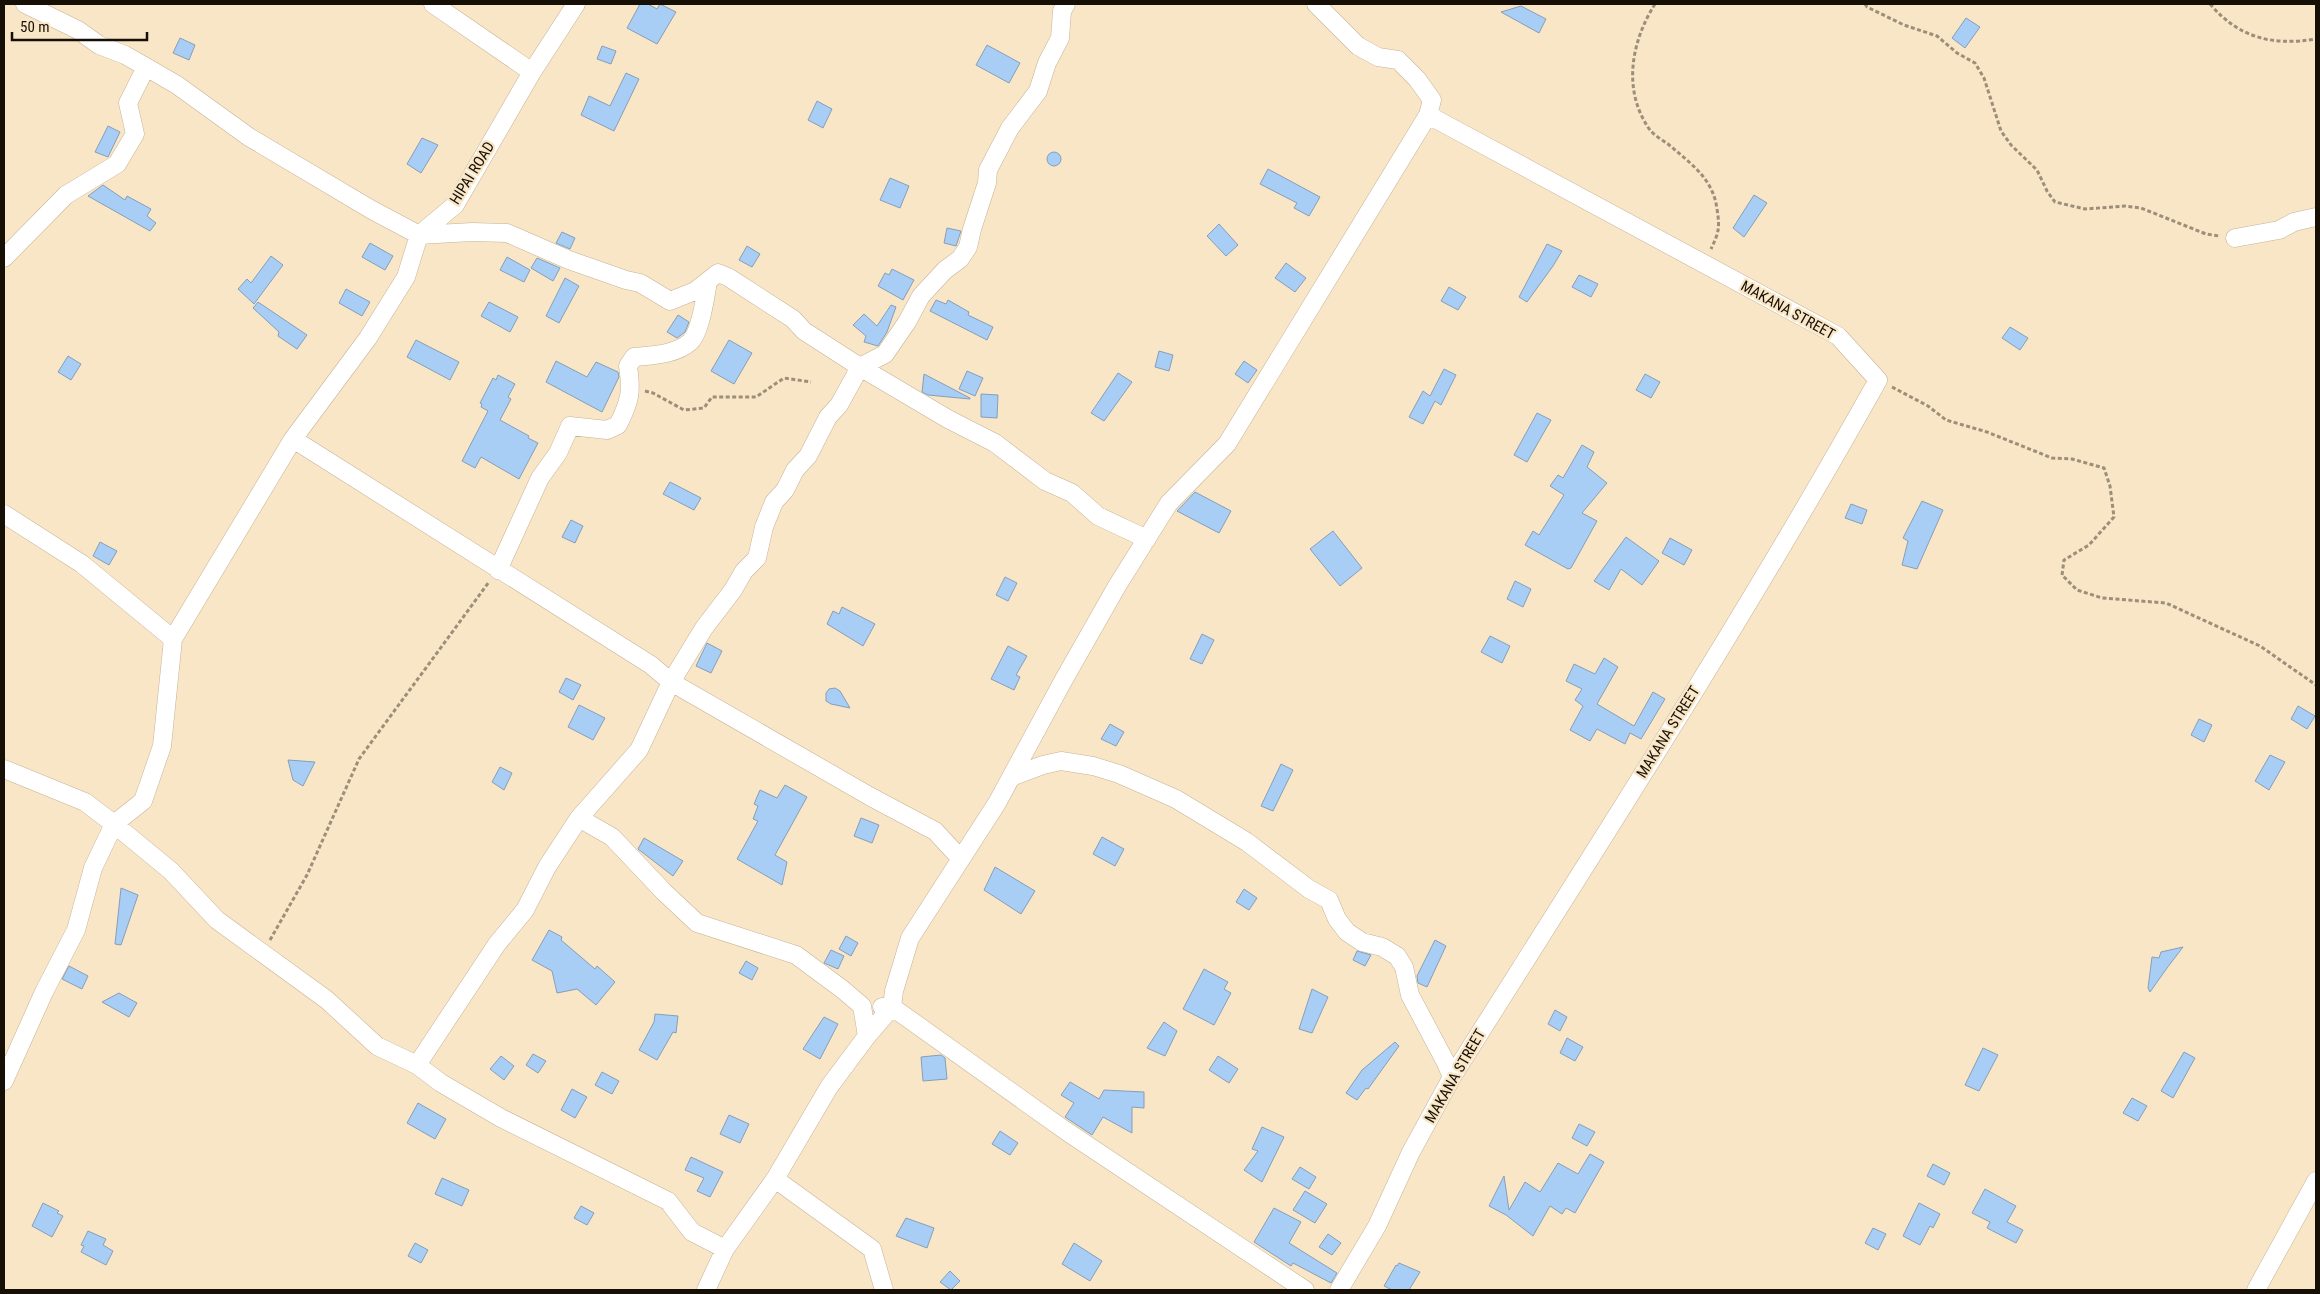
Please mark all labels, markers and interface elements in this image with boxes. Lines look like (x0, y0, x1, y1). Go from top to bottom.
scale bar (12, 10, 148, 42)
text: 50 m (20, 18, 50, 36)
street label: HIPAI ROAD (446, 138, 498, 208)
street label: MAKANA STREET (1738, 277, 1838, 343)
street label: MAKANA STREET (1633, 683, 1704, 781)
street label: MAKANA STREET (1421, 1026, 1489, 1126)

